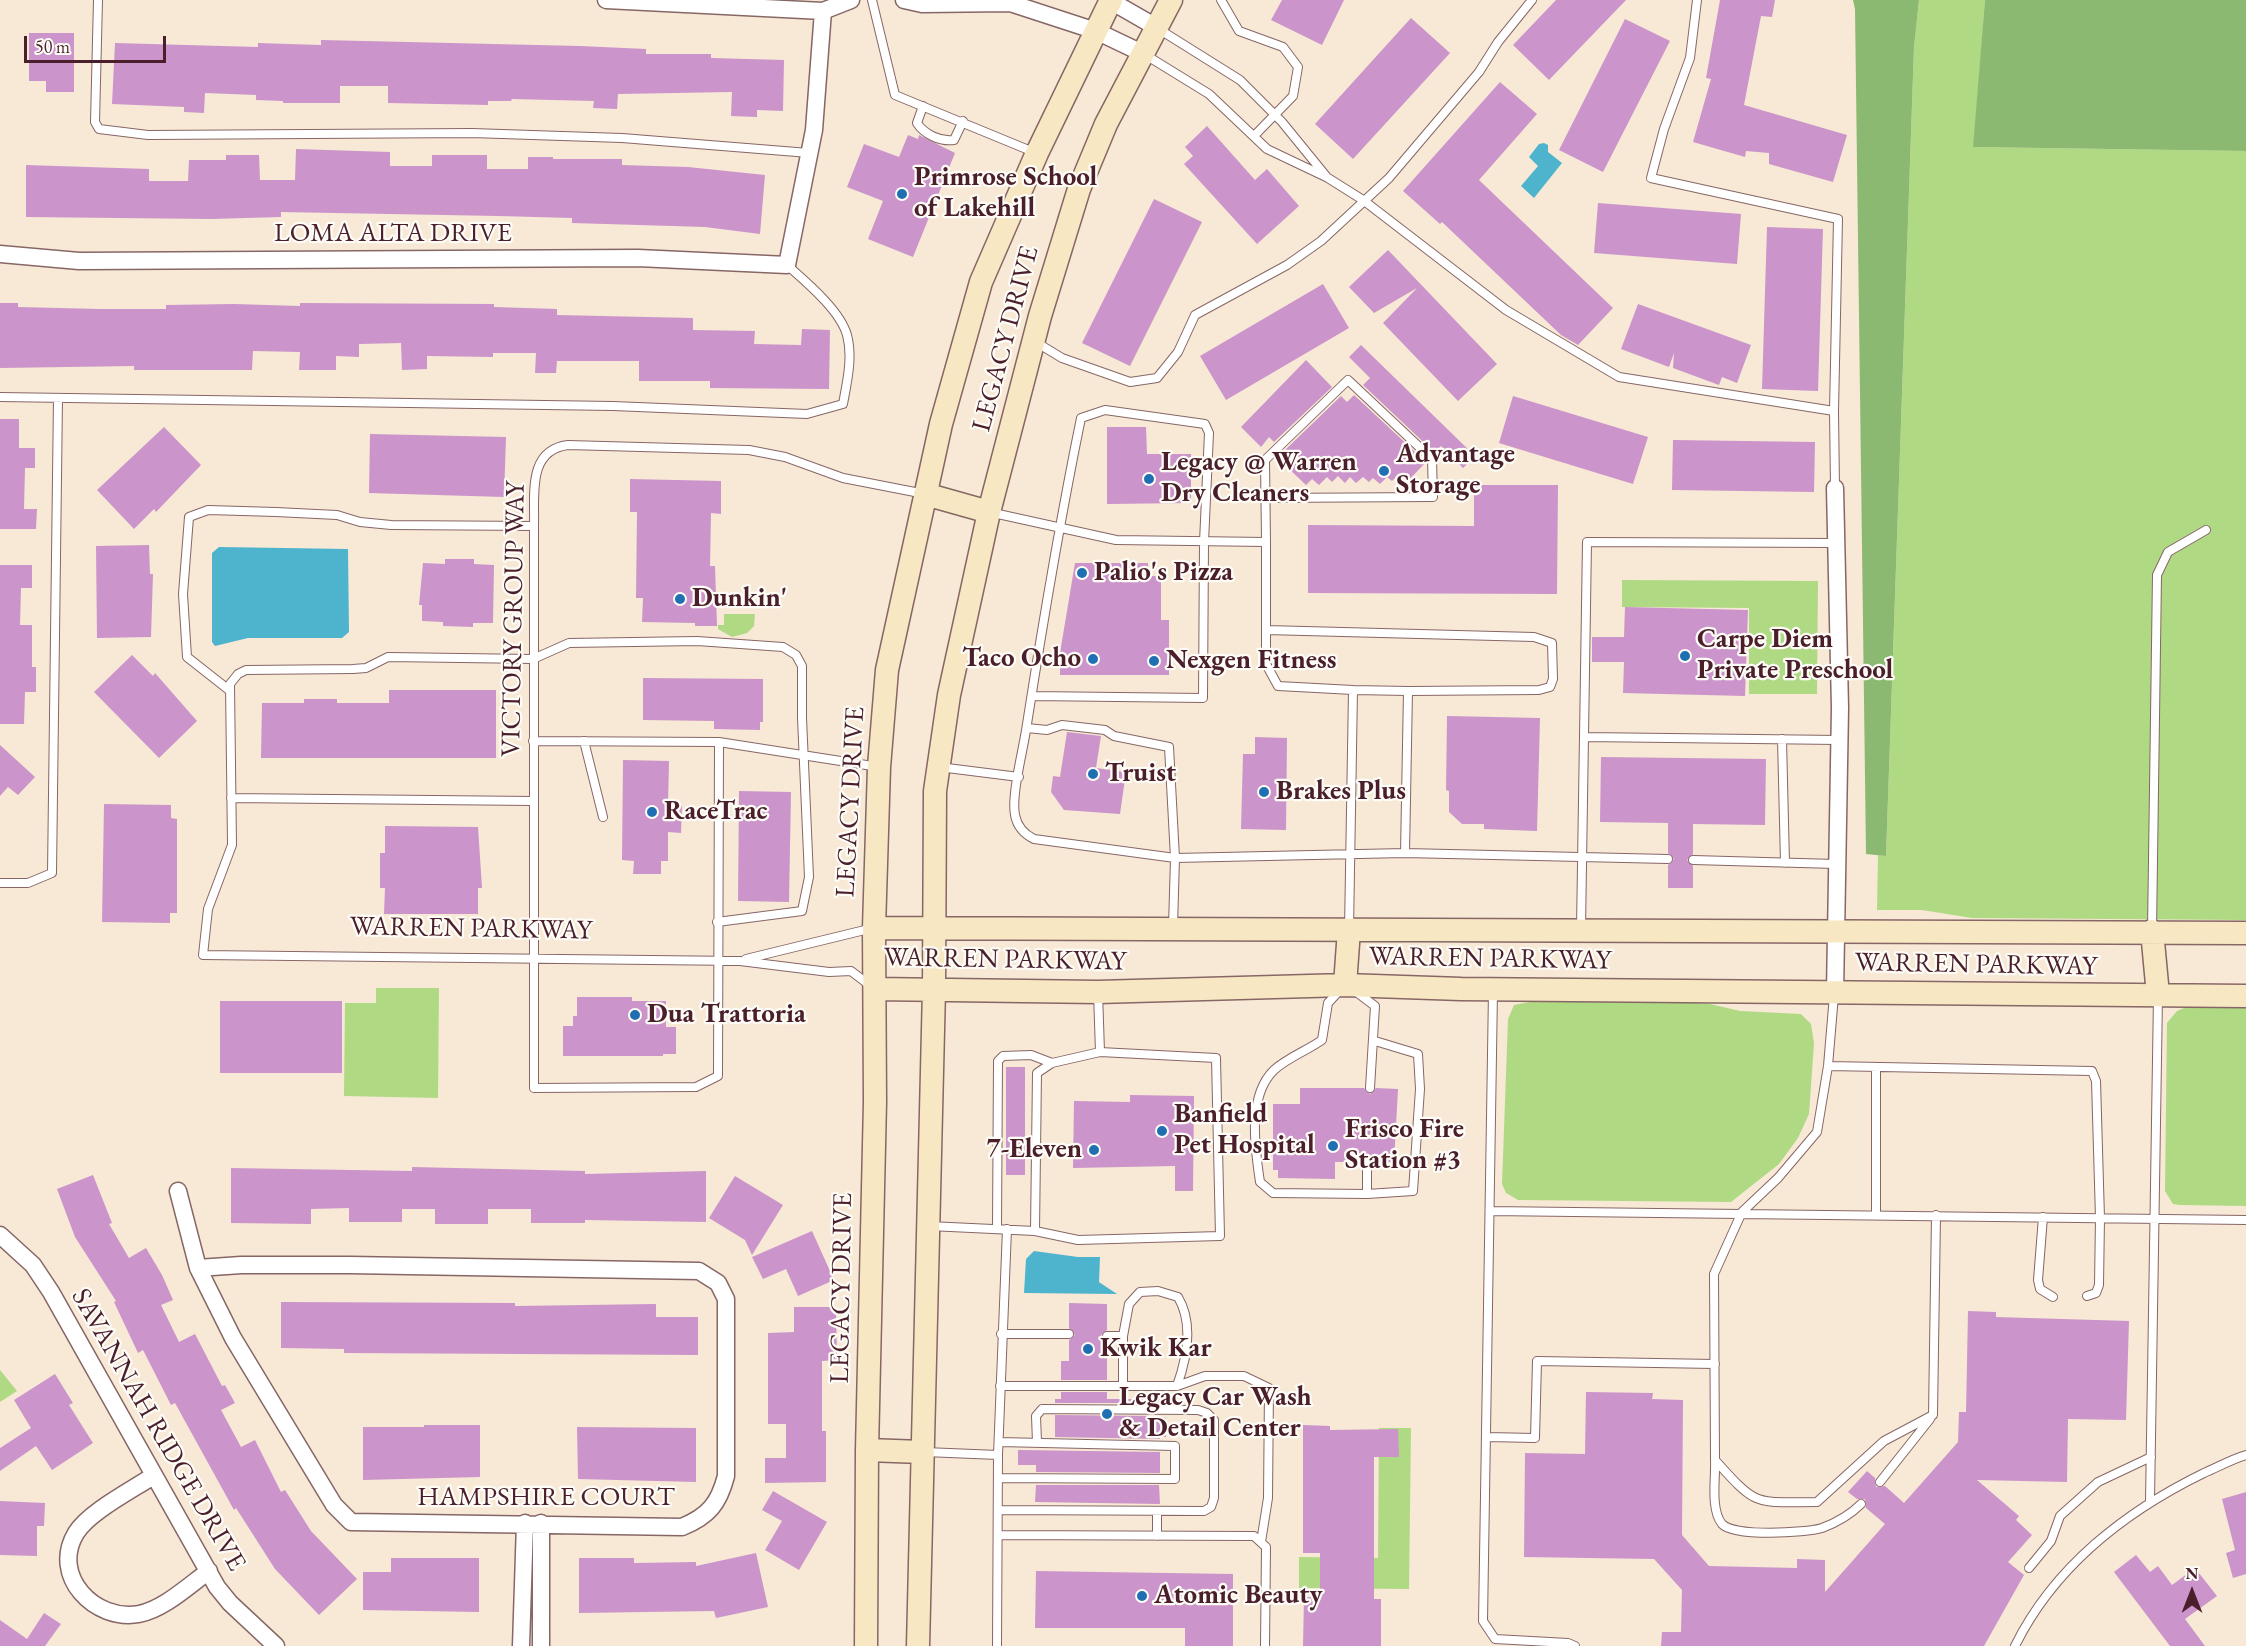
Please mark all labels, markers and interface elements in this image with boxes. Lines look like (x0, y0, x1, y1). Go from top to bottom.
scale bar (27, 24, 170, 62)
text: 50 m (35, 35, 70, 58)
place label: Primrose School of Lakehill (914, 162, 1097, 225)
marker: Primrose School of Lakehill (895, 187, 909, 201)
street label: LOMA ALTA DRIVE (274, 218, 512, 250)
street label: LEGACY DRIVE (966, 243, 1046, 435)
place label: Advantage Storage (1396, 439, 1515, 502)
place label: Legacy @ Warren Dry Cleaners (1161, 447, 1357, 510)
marker: Advantage Storage (1377, 464, 1391, 478)
marker: Legacy @ Warren Dry Cleaners (1142, 472, 1156, 486)
street label: VICTORY GROUP WAY (495, 481, 533, 757)
place label: Palio's Pizza (1094, 557, 1233, 589)
marker: Palio's Pizza (1075, 566, 1089, 580)
place label: Dunkin' (692, 583, 787, 615)
marker: Dunkin' (673, 592, 687, 606)
place label: Carpe Diem Private Preschool (1697, 624, 1893, 687)
place label: Taco Ocho (962, 643, 1081, 675)
place label: Nexgen Fitness (1166, 645, 1336, 677)
marker: Carpe Diem Private Preschool (1678, 649, 1692, 663)
marker: Taco Ocho (1086, 652, 1100, 666)
marker: Nexgen Fitness (1147, 654, 1161, 668)
street label: LEGACY DRIVE (830, 706, 872, 898)
place label: Truist (1105, 758, 1176, 790)
marker: Truist (1086, 767, 1100, 781)
place label: Brakes Plus (1276, 776, 1406, 808)
marker: Brakes Plus (1257, 785, 1271, 799)
place label: RaceTrac (664, 796, 768, 828)
marker: RaceTrac (645, 805, 659, 819)
street label: WARREN PARKWAY (349, 911, 593, 947)
street label: WARREN PARKWAY (1368, 941, 1612, 977)
street label: WARREN PARKWAY (883, 942, 1127, 978)
street label: WARREN PARKWAY (1854, 947, 2098, 983)
place label: Dua Trattoria (647, 999, 806, 1031)
marker: Dua Trattoria (628, 1008, 642, 1022)
place label: Banfield Pet Hospital (1174, 1099, 1315, 1162)
place label: Frisco Fire Station #3 (1345, 1114, 1464, 1177)
marker: Banfield Pet Hospital (1155, 1124, 1169, 1138)
place label: 7-Eleven (986, 1134, 1082, 1166)
marker: Frisco Fire Station #3 (1326, 1139, 1340, 1153)
marker: 7-Eleven (1087, 1143, 1101, 1157)
street label: LEGACY DRIVE (824, 1192, 860, 1384)
street label: SAVANNAH RIDGE DRIVE (64, 1283, 252, 1577)
place label: Kwik Kar (1100, 1333, 1212, 1365)
marker: Kwik Kar (1081, 1342, 1095, 1356)
place label: Legacy Car Wash & Detail Center (1119, 1382, 1312, 1445)
marker: Legacy Car Wash & Detail Center (1100, 1407, 1114, 1421)
street label: HAMPSHIRE COURT (417, 1482, 675, 1514)
north arrow (2162, 1562, 2222, 1622)
text: N (2186, 1563, 2198, 1584)
place label: Atomic Beauty (1154, 1580, 1322, 1612)
marker: Atomic Beauty (1135, 1589, 1149, 1603)

